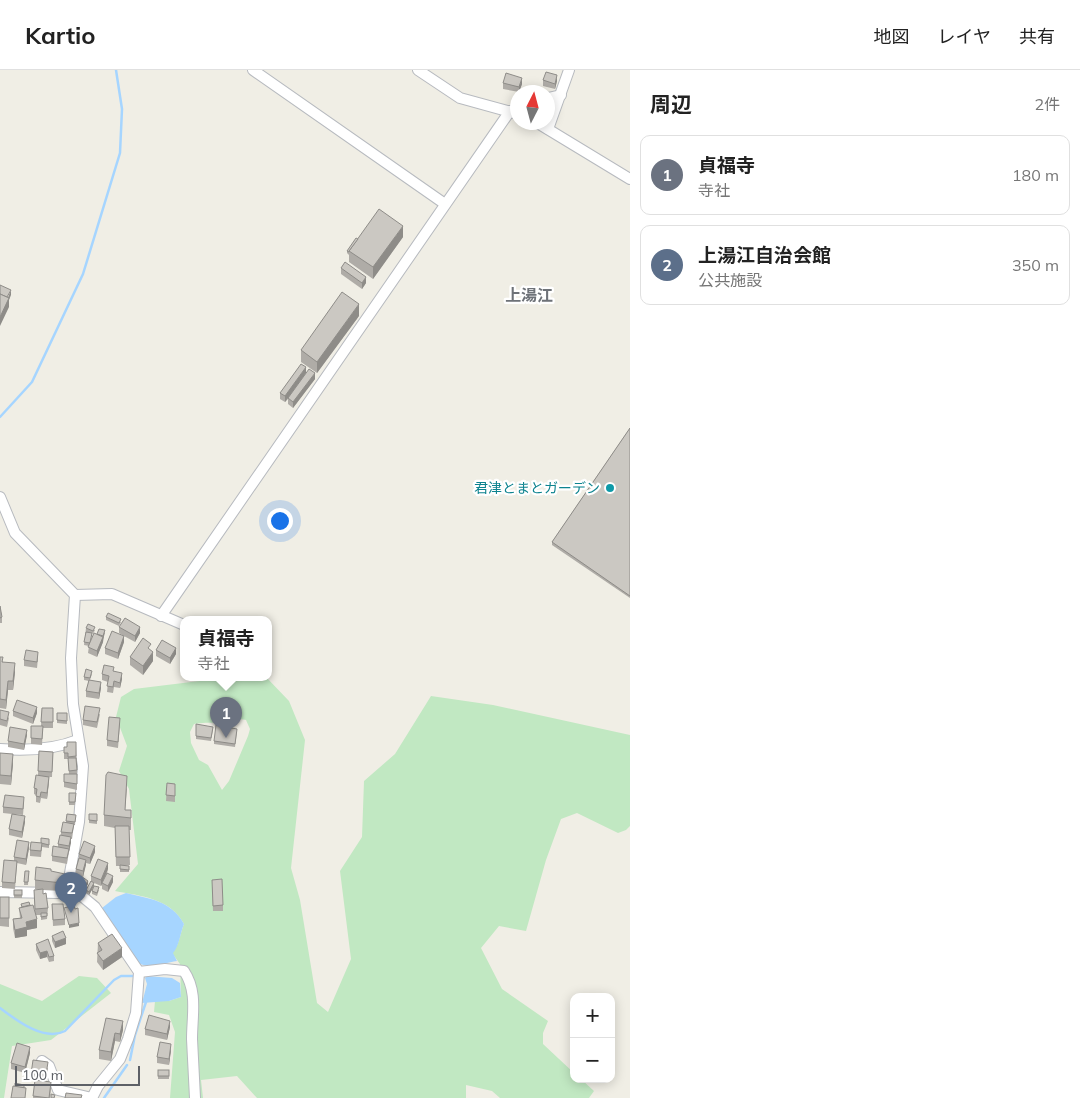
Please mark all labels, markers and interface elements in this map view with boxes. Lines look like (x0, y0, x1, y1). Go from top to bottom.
text: Kartio (25, 20, 96, 50)
text: 地図 (874, 25, 910, 48)
text: レイヤ (938, 25, 991, 48)
text: 共有 (1019, 25, 1055, 48)
north arrow (510, 85, 555, 130)
text: 周辺 (650, 91, 692, 117)
text: 2件 (1034, 94, 1060, 114)
text: 貞福寺 (698, 153, 755, 177)
text: 1 (662, 165, 672, 185)
text: 180 m (1012, 165, 1059, 185)
text: 寺社 (698, 180, 730, 200)
text: 上湯江自治会館 (698, 243, 831, 267)
text: 2 (662, 255, 672, 275)
text: 350 m (1012, 255, 1059, 275)
text: 公共施設 (698, 270, 762, 290)
district label: 上湯江 (505, 285, 553, 305)
place label: 君津とまとガーデン (474, 479, 600, 497)
marker: 君津とまとガーデン (604, 482, 616, 494)
your location (267, 508, 293, 534)
popup (180, 616, 272, 681)
text: 貞福寺 (197, 626, 255, 650)
text: 寺社 (197, 653, 230, 673)
pin: 1 (210, 697, 242, 738)
pin: 2 (55, 872, 87, 913)
map controls (570, 993, 615, 1083)
button: + (570, 993, 615, 1038)
button: − (570, 1038, 615, 1083)
scale bar (15, 1063, 140, 1086)
text: 100 m (22, 1066, 63, 1084)

